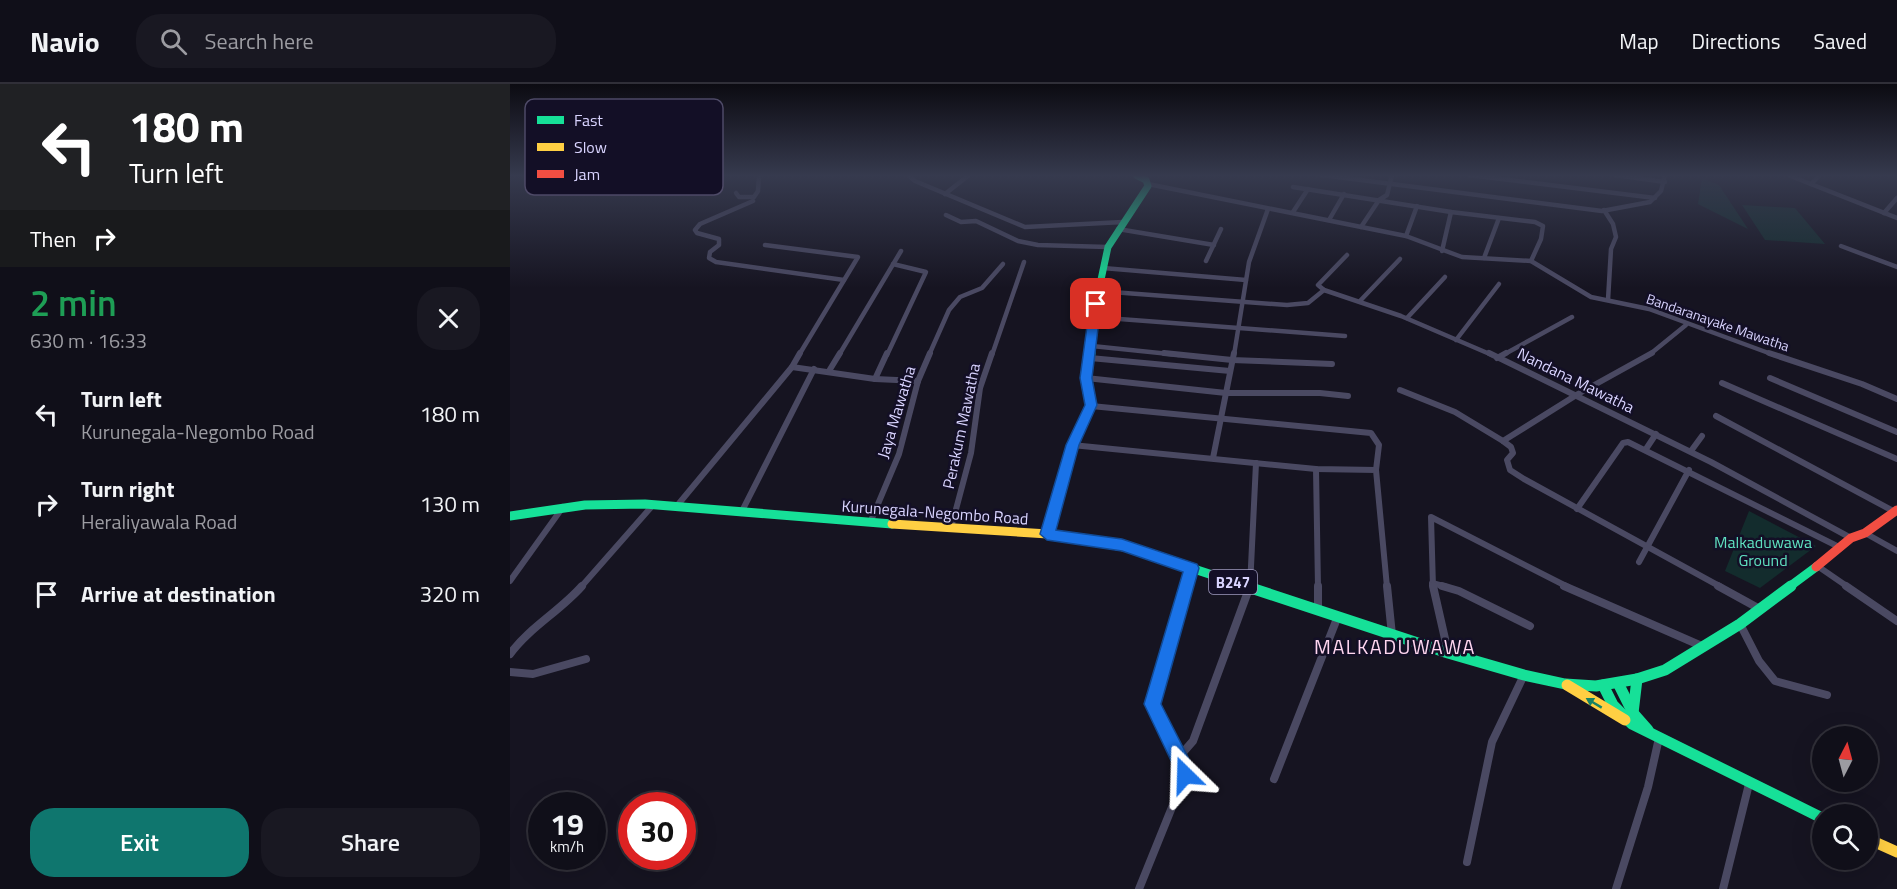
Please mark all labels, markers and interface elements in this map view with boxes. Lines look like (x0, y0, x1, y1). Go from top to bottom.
search box (136, 14, 556, 68)
text: Navio (30, 20, 100, 63)
text: Search here (205, 24, 314, 58)
icon: search (157, 25, 190, 58)
text: Map (1619, 25, 1659, 57)
text: Directions (1692, 25, 1781, 57)
text: Saved (1814, 25, 1867, 57)
text: 180 m (129, 94, 244, 158)
legend (525, 99, 723, 195)
icon: left (30, 108, 108, 186)
text: Fast (574, 108, 603, 132)
text: Slow (574, 135, 607, 159)
text: Turn left (129, 152, 223, 193)
text: Jam (574, 162, 600, 186)
text: Then (30, 222, 76, 256)
icon: right (88, 222, 121, 255)
text: 2 min (30, 275, 117, 330)
pin (1070, 278, 1121, 329)
button: close (417, 287, 480, 350)
icon: arrive (1079, 287, 1112, 320)
street label: Bandaranayake Mawatha (1644, 288, 1792, 356)
text: 630 m · 16:33 (30, 325, 147, 356)
street label: Nandana Mawatha (1513, 341, 1639, 419)
street label: Perakum Mawatha (936, 361, 986, 491)
street label: Jaya Mawatha (871, 363, 921, 461)
text: Turn left (81, 382, 162, 416)
text: 180 m (420, 397, 480, 431)
icon: left (30, 398, 63, 431)
text: Kurunegala-Negombo Road (81, 416, 315, 447)
text: Turn right (81, 472, 175, 506)
text: 130 m (420, 487, 480, 521)
icon: right (30, 488, 63, 521)
street label: Kurunegala-Negombo Road (841, 494, 1029, 530)
text: Heraliyawala Road (81, 506, 237, 537)
park label: Malkaduwawa Ground (1714, 530, 1812, 572)
road number: B247 (1209, 570, 1257, 594)
text: Arrive at destination (81, 577, 276, 611)
text: 320 m (420, 577, 480, 611)
icon: arrive (30, 578, 63, 611)
district label: MALKADUWAWA (1314, 631, 1476, 662)
one-way arrow (1586, 698, 1602, 709)
north arrow (1812, 726, 1878, 792)
map controls (1812, 726, 1878, 870)
position arrow (1153, 743, 1217, 807)
speed limit sign: 30 (618, 792, 696, 870)
text: 19 (550, 801, 584, 847)
button: search (1812, 804, 1878, 870)
button: Exit (30, 808, 249, 877)
button: Share (261, 808, 480, 877)
text: km/h (550, 835, 584, 858)

